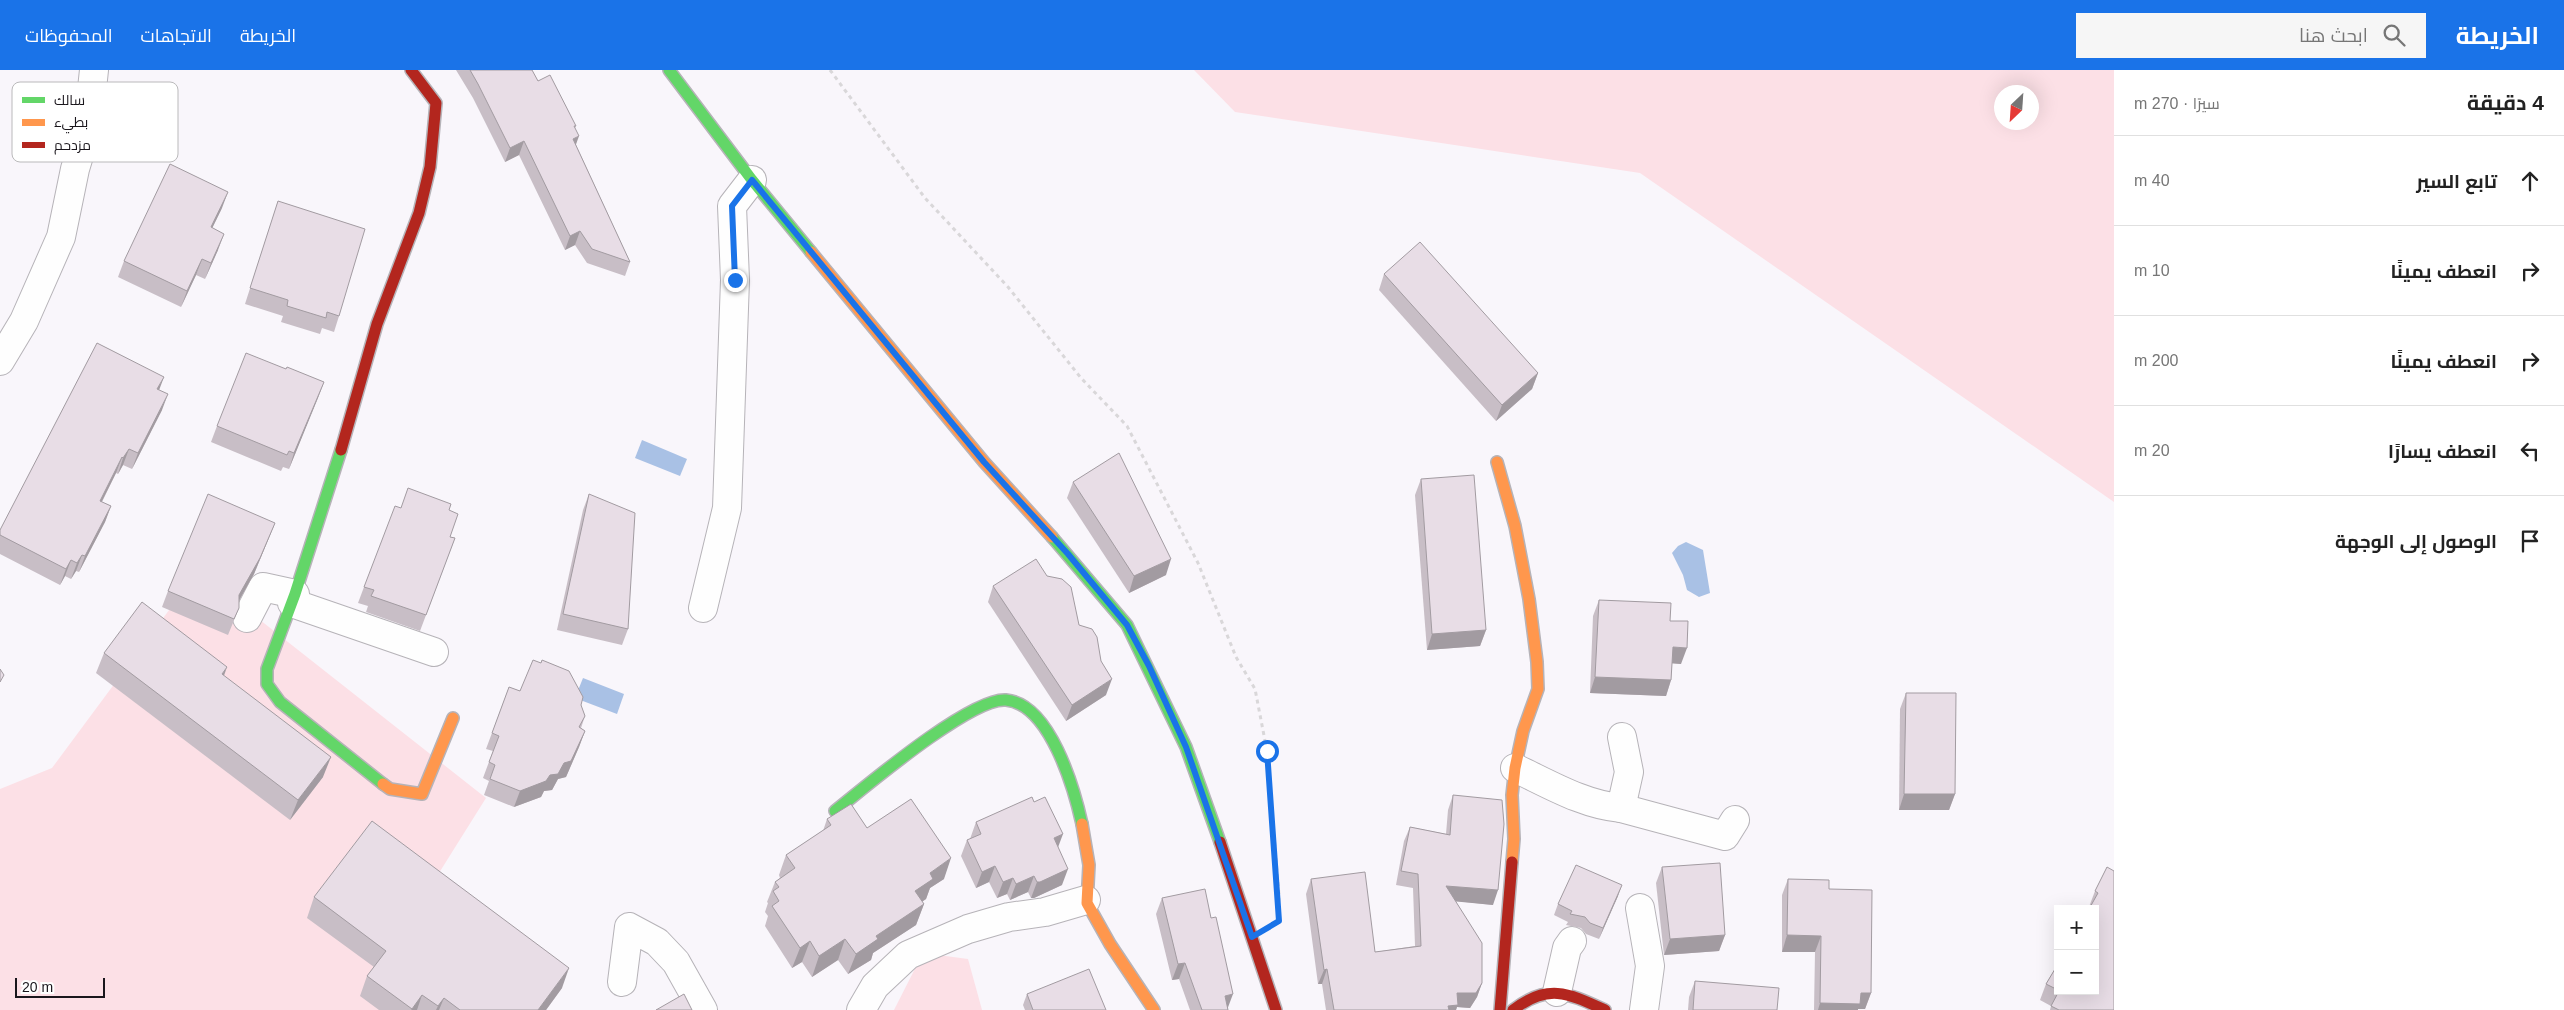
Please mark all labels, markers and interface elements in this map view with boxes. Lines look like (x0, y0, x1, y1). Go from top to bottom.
search box (2076, 13, 2426, 58)
icon: search (2380, 21, 2408, 49)
text: الخريطة (2456, 22, 2539, 49)
text: ابحث هنا (2299, 25, 2368, 46)
text: المحفوظات (25, 26, 113, 46)
text: الاتجاهات (141, 26, 212, 46)
text: الخريطة (240, 26, 296, 46)
legend (12, 82, 178, 162)
north arrow (1994, 85, 2039, 130)
text: 4 دقيقة (2467, 91, 2544, 114)
text: سالك (54, 92, 85, 108)
text: سيرًا · 270 m (2134, 95, 2220, 112)
text: بطيء (54, 114, 88, 134)
text: مزدحم (54, 137, 91, 155)
icon: ahead (2516, 167, 2544, 195)
text: تابع السير (2416, 171, 2497, 192)
text: 40 m (2134, 172, 2170, 189)
icon: right (2516, 257, 2544, 285)
text: انعطف يمينًا (2390, 261, 2497, 282)
text: 10 m (2134, 262, 2170, 279)
route end (724, 269, 747, 292)
icon: right (2516, 347, 2544, 375)
text: انعطف يمينًا (2390, 351, 2497, 372)
text: 200 m (2134, 352, 2178, 369)
icon: left (2516, 437, 2544, 465)
text: انعطف يسارًا (2388, 441, 2497, 462)
text: 20 m (2134, 442, 2170, 459)
icon: arrive (2516, 527, 2544, 555)
text: الوصول إلى الوجهة (2335, 531, 2497, 552)
route start (1256, 740, 1279, 763)
map controls (2054, 905, 2099, 995)
button: + (2054, 905, 2099, 950)
button: − (2054, 950, 2099, 995)
scale bar (15, 975, 105, 998)
text: 20 m (22, 979, 53, 995)

